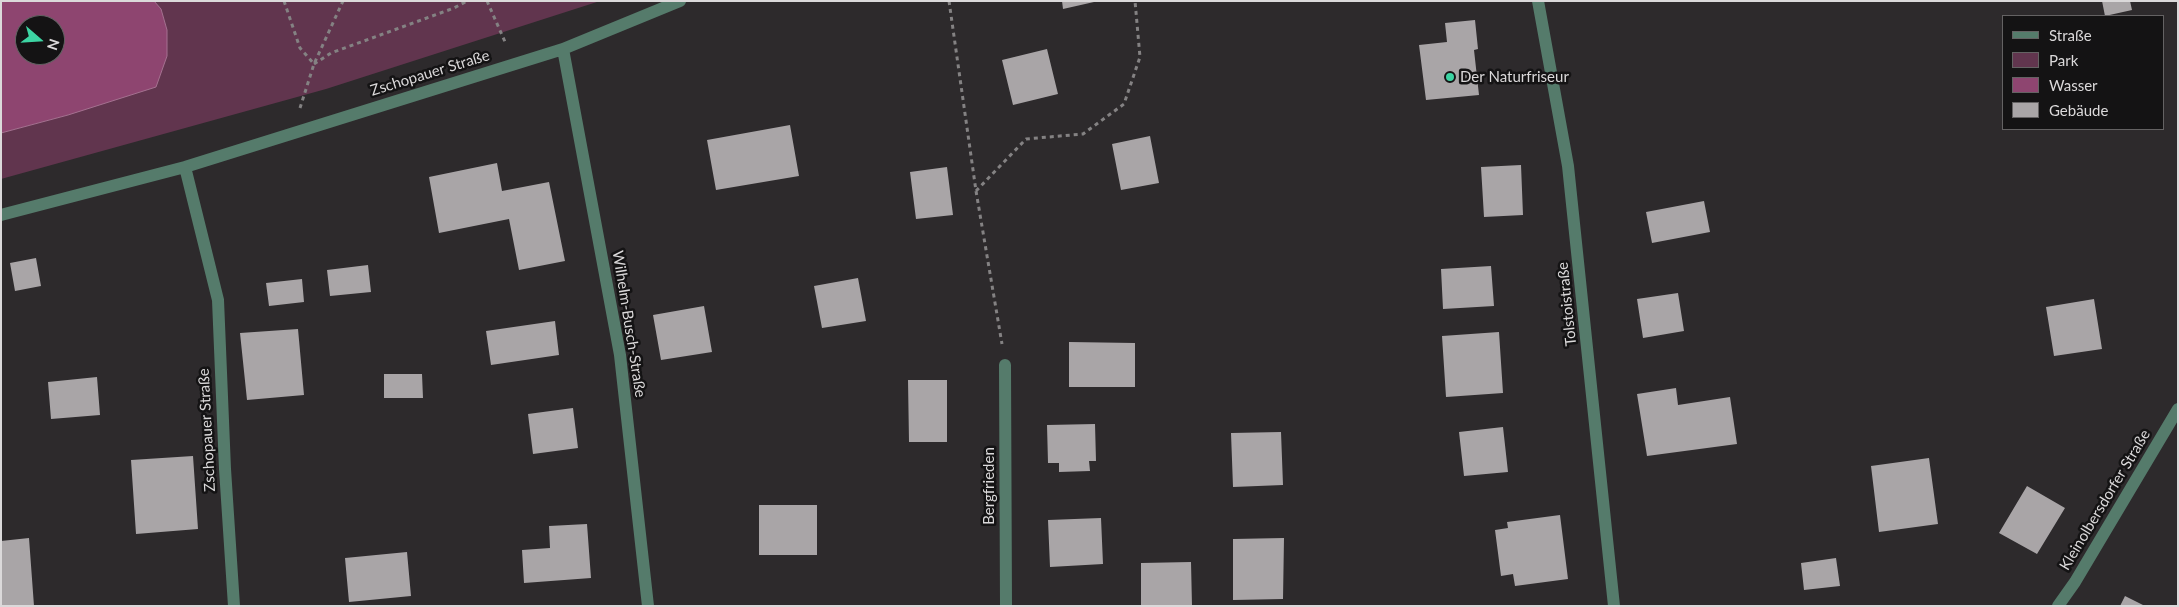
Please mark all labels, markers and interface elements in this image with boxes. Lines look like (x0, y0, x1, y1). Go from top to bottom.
north arrow (15, 15, 65, 65)
legend (2002, 15, 2164, 130)
text: Straße (2049, 26, 2092, 44)
text: N (44, 37, 64, 53)
street label: Zschopauer Straße (368, 46, 492, 100)
text: Park (2049, 51, 2078, 69)
place label: Der Naturfriseur (1460, 68, 1569, 86)
marker: Der Naturfriseur (1444, 71, 1456, 83)
text: Wasser (2049, 76, 2098, 94)
text: Gebäude (2049, 101, 2108, 119)
street label: Wilhelm-Busch-Straße (608, 249, 650, 399)
street label: Tolstoistraße (1554, 261, 1580, 347)
street label: Zschopauer Straße (195, 368, 219, 492)
street label: Kleinolbersdorfer Straße (2056, 426, 2154, 574)
street label: Bergfrieden (980, 447, 998, 525)

